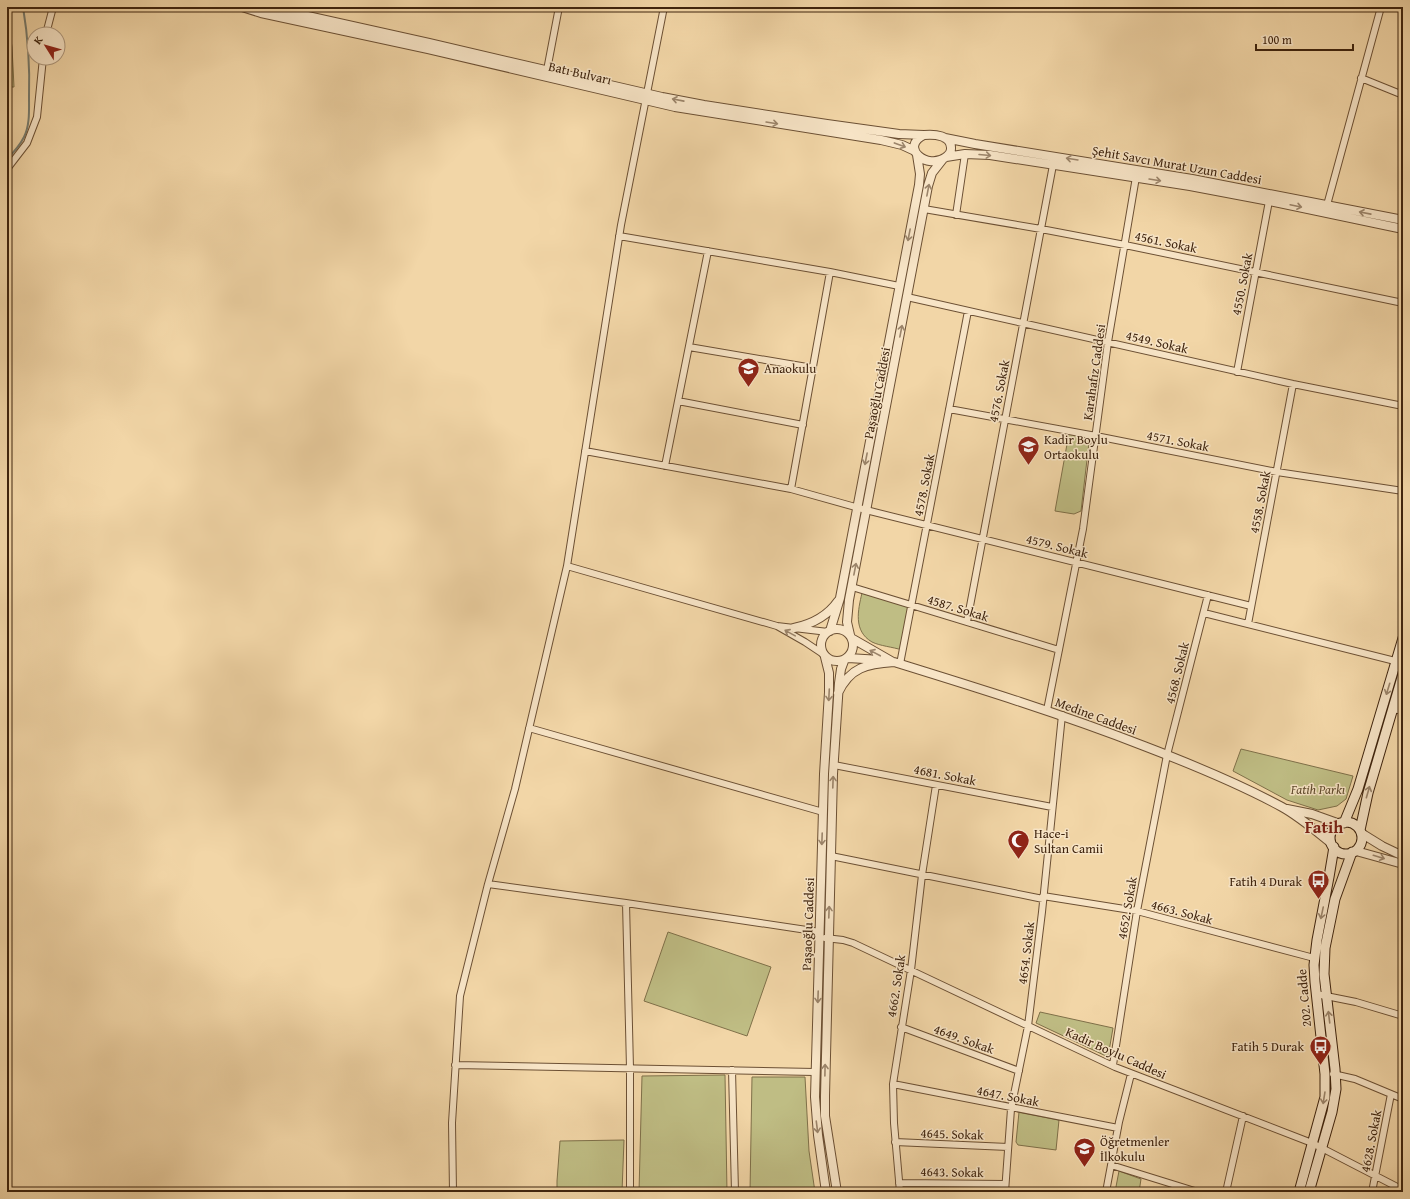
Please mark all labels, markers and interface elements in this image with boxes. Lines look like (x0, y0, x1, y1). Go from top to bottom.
north arrow (26, 26, 66, 66)
scale bar (1256, 26, 1353, 52)
text: 100 m (1262, 31, 1292, 48)
text: K (30, 32, 47, 48)
street label: Batı Bulvarı (547, 57, 614, 90)
one-way arrow (671, 96, 684, 104)
one-way arrow (765, 119, 778, 127)
one-way arrow (893, 141, 905, 149)
street label: Şehit Savcı Murat Uzun Caddesi (1091, 141, 1264, 189)
one-way arrow (978, 151, 991, 158)
one-way arrow (1066, 155, 1079, 163)
one-way arrow (1148, 176, 1161, 184)
one-way arrow (924, 184, 932, 197)
one-way arrow (1289, 203, 1302, 211)
one-way arrow (1359, 208, 1372, 216)
street label: 4561. Sokak (1133, 226, 1199, 258)
one-way arrow (905, 228, 913, 241)
street label: 4550. Sokak (1227, 251, 1257, 317)
street label: Karahafız Caddesi (1078, 322, 1110, 421)
one-way arrow (897, 325, 905, 338)
street label: 4549. Sokak (1124, 326, 1190, 358)
street label: Paşaoğlu Caddesi (859, 345, 895, 441)
school or university icon: Anaokulu (736, 355, 762, 388)
street label: 4576. Sokak (984, 358, 1014, 424)
place label: Anaokulu (764, 359, 816, 378)
street label: 4571. Sokak (1145, 426, 1211, 456)
place label: Kadir Boylu Ortaokulu (1044, 430, 1108, 464)
school or university icon: Kadir Boylu Ortaokulu (1015, 433, 1041, 466)
one-way arrow (862, 452, 870, 465)
street label: 4578. Sokak (909, 452, 939, 518)
street label: 4558. Sokak (1245, 469, 1275, 535)
street label: 4579. Sokak (1024, 529, 1090, 563)
one-way arrow (851, 563, 859, 576)
street label: 4587. Sokak (925, 590, 991, 626)
one-way arrow (785, 629, 797, 636)
street label: 4568. Sokak (1160, 640, 1194, 706)
one-way arrow (869, 648, 881, 656)
one-way arrow (1384, 683, 1391, 696)
one-way arrow (825, 688, 833, 701)
street label: Medine Caddesi (1053, 692, 1140, 740)
street label: 4681. Sokak (912, 760, 978, 790)
one-way arrow (829, 776, 837, 789)
park label: Fatih Parkı (1290, 780, 1346, 799)
one-way arrow (1365, 785, 1372, 798)
district label: Fatih (1305, 814, 1343, 839)
place label: Hace-i Sultan Camii (1034, 824, 1103, 858)
mosque icon: Hace-i Sultan Camii (1006, 827, 1032, 860)
one-way arrow (819, 832, 826, 845)
one-way arrow (1373, 854, 1386, 861)
bus stop icon: Fatih 4 Durak (1305, 868, 1331, 901)
place label: Fatih 4 Durak (1230, 872, 1302, 891)
street label: 4652. Sokak (1112, 875, 1142, 941)
street label: Paşaoğlu Caddesi (797, 877, 819, 971)
street label: 4663. Sokak (1149, 895, 1215, 929)
one-way arrow (825, 906, 833, 919)
one-way arrow (1317, 906, 1325, 919)
street label: 4654. Sokak (1013, 920, 1039, 986)
street label: 4662. Sokak (882, 953, 910, 1019)
street label: 202. Cadde (1292, 968, 1316, 1028)
one-way arrow (814, 990, 821, 1003)
one-way arrow (1325, 1011, 1333, 1024)
street label: 4649. Sokak (931, 1019, 997, 1059)
street label: Kadir Boylu Caddesi (1062, 1022, 1170, 1084)
bus stop icon: Fatih 5 Durak (1307, 1033, 1333, 1066)
place label: Fatih 5 Durak (1232, 1037, 1304, 1056)
one-way arrow (821, 1064, 829, 1077)
street label: 4647. Sokak (975, 1081, 1041, 1111)
one-way arrow (1320, 1091, 1328, 1104)
street label: 4628. Sokak (1356, 1108, 1386, 1174)
one-way arrow (813, 1120, 821, 1133)
street label: 4645. Sokak (920, 1123, 984, 1145)
place label: Öğretmenler İlkokulu (1100, 1132, 1170, 1166)
school or university icon: Öğretmenler İlkokulu (1072, 1135, 1098, 1168)
street label: 4643. Sokak (920, 1162, 984, 1182)

